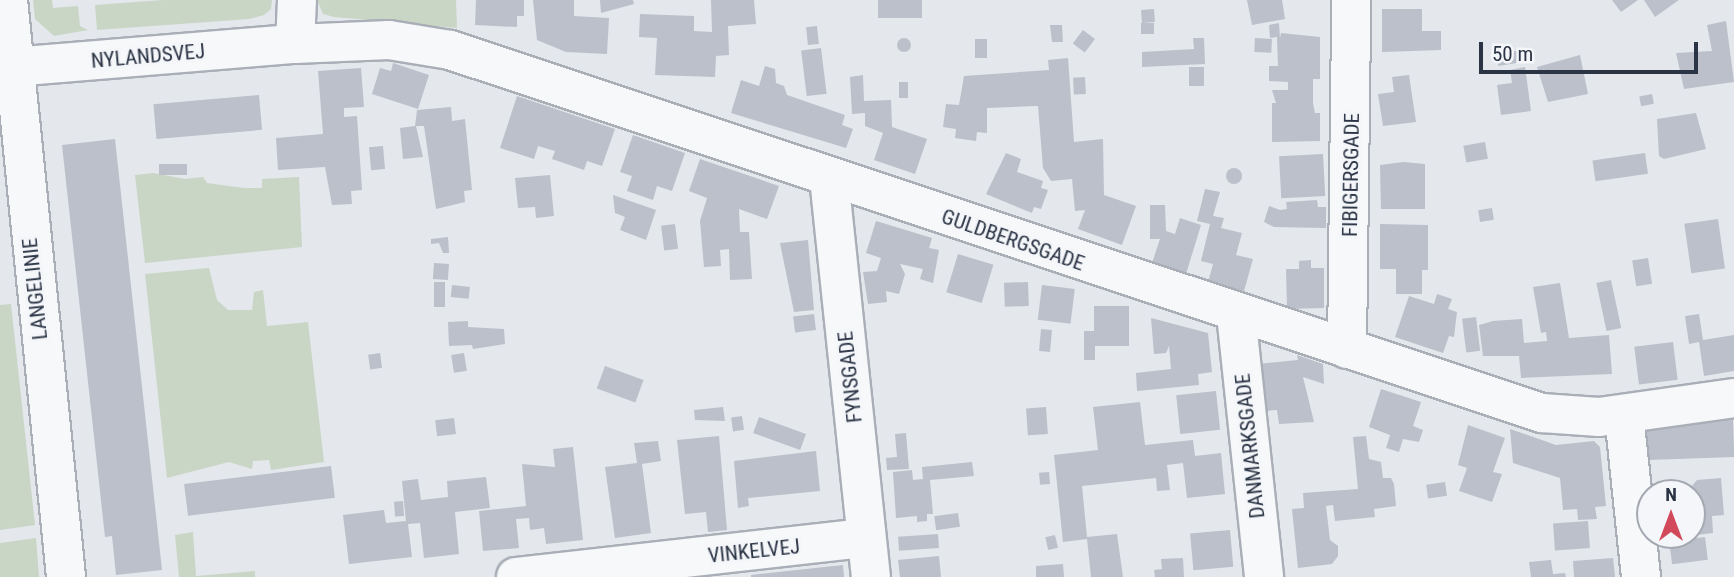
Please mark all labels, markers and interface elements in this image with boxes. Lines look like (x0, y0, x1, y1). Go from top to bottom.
scale bar (1482, 28, 1701, 72)
street label: NYLANDSVEJ (90, 38, 206, 74)
text: 50 m (1492, 42, 1533, 66)
street label: FIBIGERSGADE (1337, 113, 1365, 237)
street label: GULDBERGSGADE (938, 204, 1088, 276)
street label: LANGELINIE (17, 237, 53, 341)
street label: FYNSGADE (833, 330, 867, 424)
street label: DANMARKSGADE (1230, 372, 1270, 520)
north arrow (1636, 479, 1706, 549)
text: N (1665, 483, 1677, 506)
street label: VINKELVEJ (707, 534, 801, 568)

